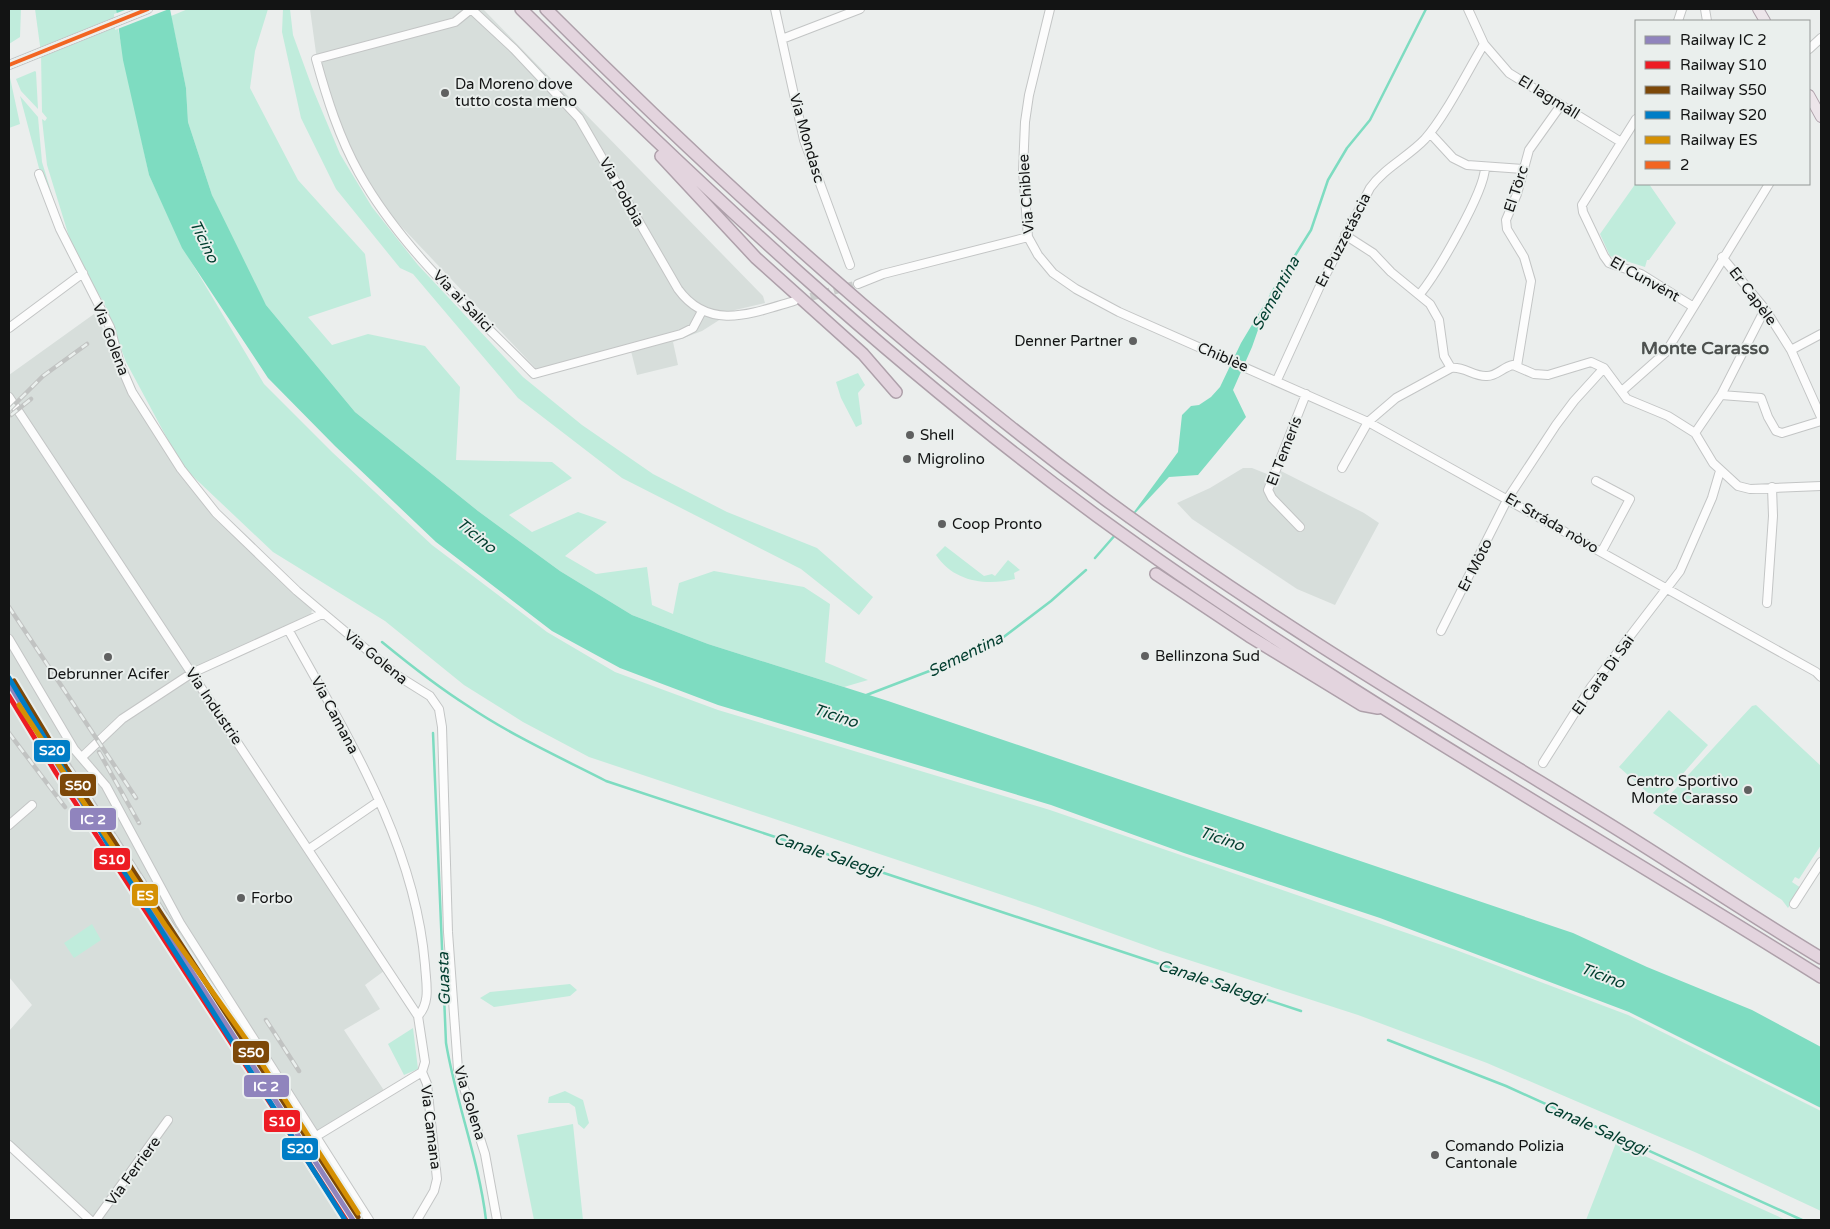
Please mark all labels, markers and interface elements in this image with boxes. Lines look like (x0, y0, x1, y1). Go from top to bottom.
legend (1635, 20, 1810, 185)
text: Railway IC 2 (1680, 31, 1767, 49)
text: Railway S10 (1680, 56, 1767, 74)
street label: El Iagmáll (1515, 71, 1583, 123)
place label: Da Moreno dove tutto costa meno (455, 75, 577, 110)
text: Railway S50 (1680, 81, 1767, 99)
marker: Da Moreno dove tutto costa meno (439, 87, 451, 99)
street label: Via Mondasc (786, 91, 828, 185)
text: Railway S20 (1680, 106, 1767, 124)
text: Railway ES (1680, 131, 1757, 149)
street label: Via Pobbia (596, 154, 648, 230)
street label: Via Chiblee (1014, 154, 1038, 234)
text: 2 (1680, 156, 1689, 174)
street label: El Törc (1500, 163, 1532, 215)
street label: Er Puzzetáscia (1312, 190, 1374, 290)
water label: Ticino (185, 217, 224, 267)
water label: Sementina (1247, 252, 1305, 334)
street label: El Cunvént (1607, 253, 1683, 306)
street label: Er Capèle (1725, 263, 1781, 329)
street label: Via ai Salici (429, 266, 497, 336)
street label: Via Golena (89, 300, 133, 378)
place label: Denner Partner (1014, 332, 1123, 350)
marker: Denner Partner (1127, 335, 1139, 347)
district label: Monte Carasso (1641, 337, 1769, 359)
street label: Chiblèe (1195, 338, 1251, 376)
street label: El Temerís (1263, 414, 1305, 488)
place label: Shell (920, 426, 954, 444)
marker: Shell (904, 429, 916, 441)
place label: Migrolino (917, 450, 985, 468)
marker: Migrolino (901, 453, 913, 465)
street label: Er Stráda nòvo (1502, 489, 1602, 557)
water label: Ticino (452, 514, 501, 559)
place label: Coop Pronto (952, 515, 1042, 533)
marker: Coop Pronto (936, 518, 948, 530)
street label: Er Mòto (1454, 535, 1496, 595)
street label: Via Golena (341, 626, 411, 688)
water label: Sementina (925, 628, 1007, 682)
street label: El Carà Di Sai (1568, 632, 1638, 718)
place label: Bellinzona Sud (1155, 647, 1260, 665)
marker: Bellinzona Sud (1139, 650, 1151, 662)
marker: Debrunner Acifer (102, 651, 114, 663)
street label: Via Industrie (182, 664, 246, 748)
place label: Debrunner Acifer (47, 665, 169, 683)
street label: Via Camana (307, 673, 363, 757)
water label: Ticino (811, 699, 862, 733)
line badge: S20 (33, 739, 71, 763)
text: S20 (39, 742, 65, 759)
place label: Centro Sportivo Monte Carasso (1626, 772, 1738, 807)
line badge: S50 (59, 773, 97, 797)
text: S50 (65, 777, 91, 794)
marker: Centro Sportivo Monte Carasso (1742, 784, 1754, 796)
line badge: IC 2 (69, 807, 117, 831)
text: IC 2 (80, 811, 106, 828)
water label: Ticino (1197, 822, 1248, 856)
water label: Canale Saleggi (771, 828, 886, 882)
line badge: S10 (93, 847, 131, 871)
text: S10 (99, 851, 125, 868)
line badge: ES (131, 883, 159, 907)
text: ES (136, 887, 154, 904)
place label: Forbo (251, 889, 293, 907)
marker: Forbo (235, 892, 247, 904)
water label: Guasta (433, 951, 455, 1006)
water label: Canale Saleggi (1155, 955, 1270, 1009)
water label: Ticino (1578, 958, 1629, 994)
line badge: S50 (232, 1040, 270, 1064)
text: S50 (238, 1044, 264, 1061)
street label: Via Golena (450, 1064, 490, 1142)
line badge: IC 2 (243, 1074, 290, 1098)
text: IC 2 (253, 1078, 279, 1095)
street label: Via Camana (417, 1084, 445, 1170)
water label: Canale Saleggi (1540, 1096, 1653, 1161)
line badge: S10 (263, 1109, 301, 1133)
text: S10 (269, 1113, 295, 1130)
street label: Via Ferriere (102, 1133, 164, 1209)
line badge: S20 (281, 1137, 319, 1161)
place label: Comando Polizia Cantonale (1445, 1137, 1564, 1172)
text: S20 (287, 1140, 313, 1157)
marker: Comando Polizia Cantonale (1429, 1149, 1441, 1161)

